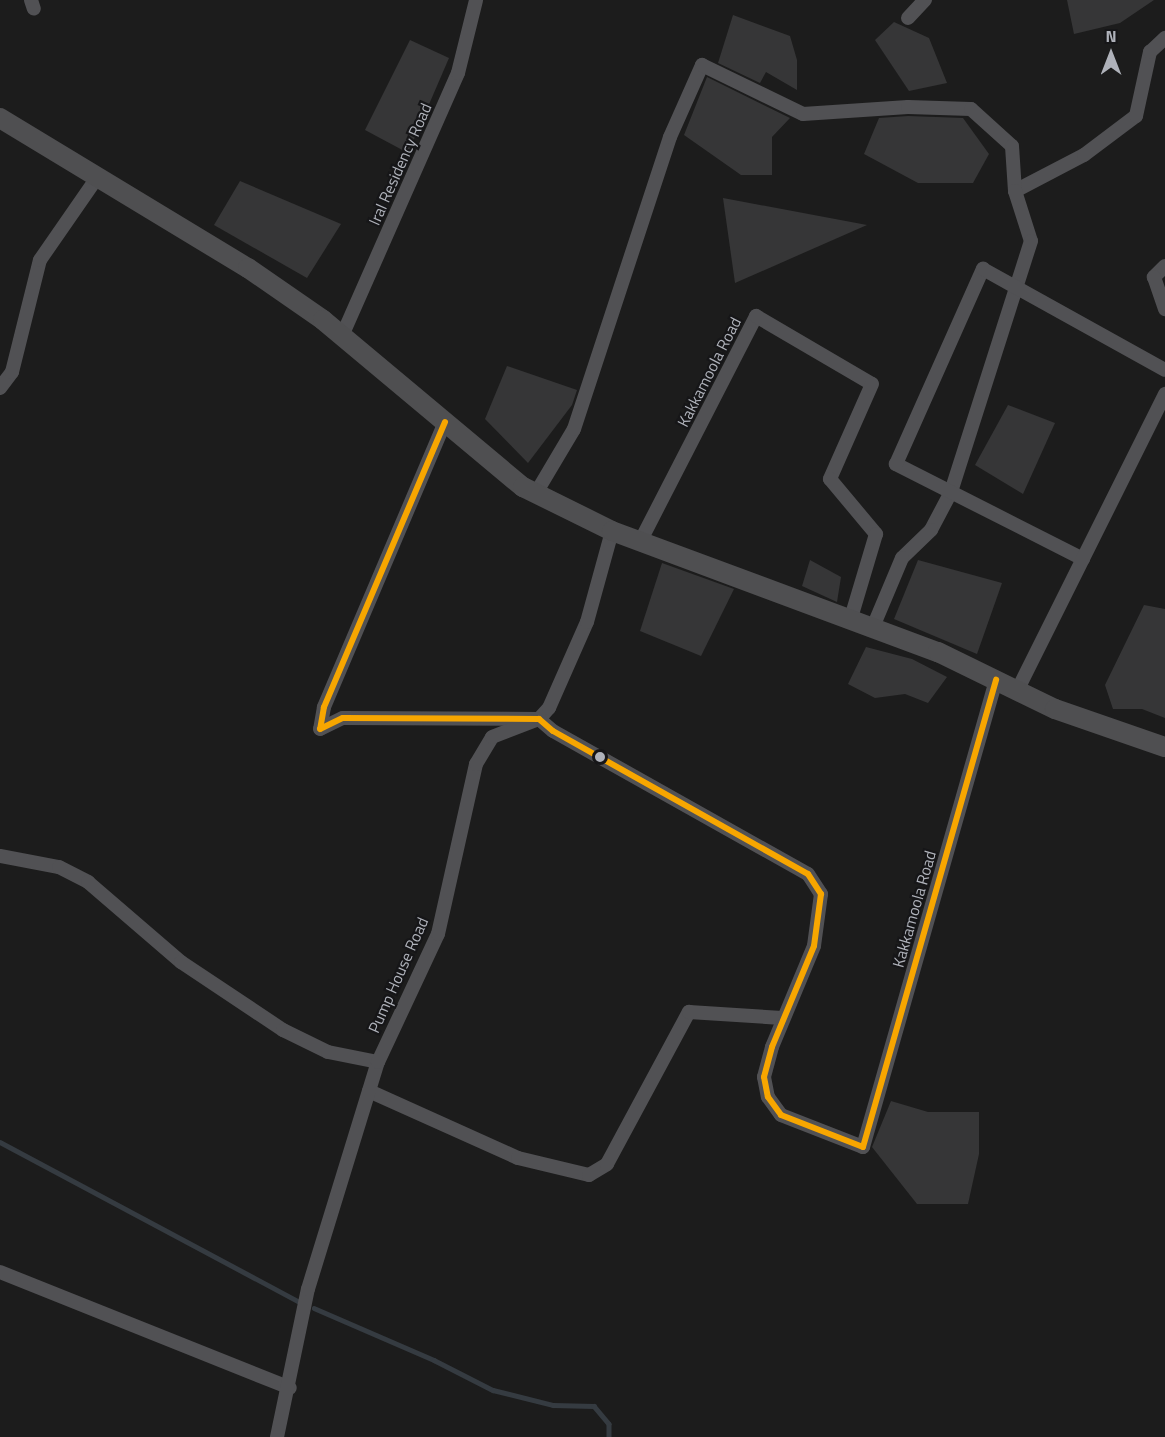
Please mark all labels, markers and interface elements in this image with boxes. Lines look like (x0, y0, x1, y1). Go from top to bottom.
north arrow (1081, 24, 1141, 84)
text: N (1105, 24, 1117, 48)
street label: Iral Residency Road (364, 100, 436, 228)
street label: Kakkamoola Road (673, 314, 745, 430)
unlabelled marker (594, 751, 606, 763)
street label: Kakkamoola Road (888, 848, 940, 970)
street label: Pump House Road (364, 914, 432, 1036)

